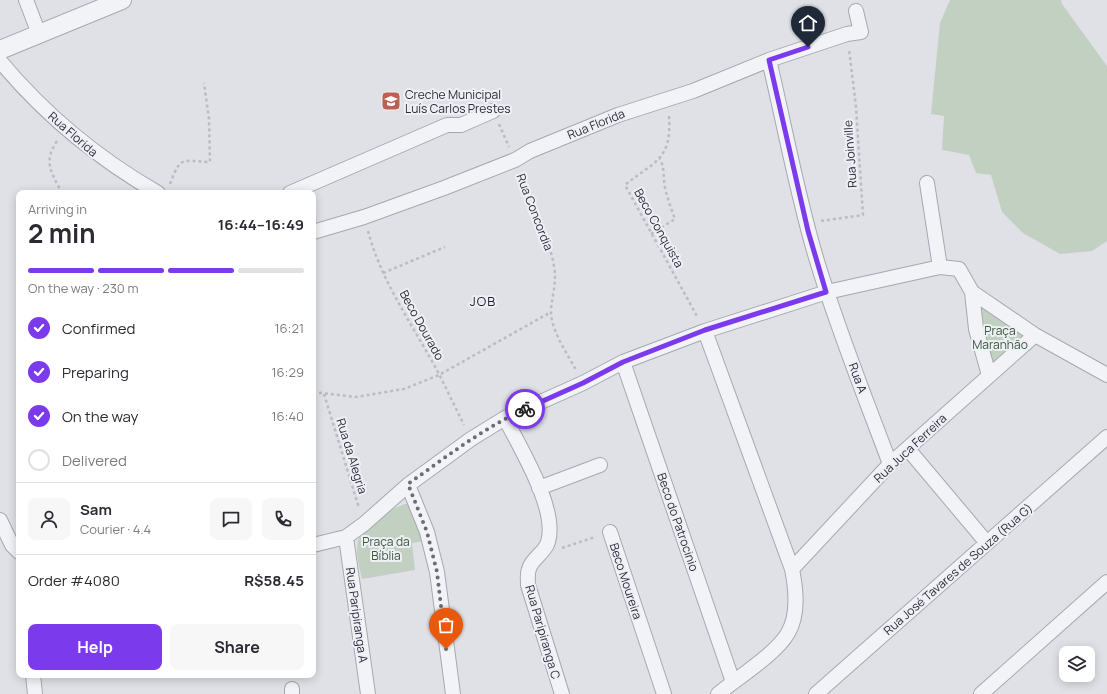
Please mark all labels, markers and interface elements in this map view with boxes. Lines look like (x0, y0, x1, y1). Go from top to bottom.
pin (791, 6, 825, 47)
icon: home (797, 12, 819, 34)
place label: Creche Municipal Luís Carlos Prestes (405, 86, 511, 117)
school or university icon: Creche Municipal Luís Carlos Prestes (380, 90, 402, 112)
street label: Rua Florida (565, 105, 627, 143)
street label: Rua Florida (45, 108, 101, 160)
street label: Rua Joinville (839, 120, 861, 188)
street label: Rua Concordia (513, 171, 557, 253)
street label: Beco Conquista (630, 185, 688, 271)
text: Arriving in (28, 200, 87, 218)
text: 16:44–16:49 (218, 214, 304, 235)
text: 2 min (28, 215, 96, 251)
text: On the way · 230 m (28, 279, 138, 297)
street label: Beco Dourado (396, 287, 448, 363)
district label: JOB (470, 292, 496, 310)
icon: check (28, 317, 50, 339)
text: Confirmed (62, 318, 135, 339)
text: 16:21 (274, 319, 304, 337)
park label: Praça Maranhão (972, 322, 1028, 353)
street label: Rua A (845, 360, 871, 396)
icon: check (28, 361, 50, 383)
text: Preparing (62, 362, 129, 383)
text: 16:29 (271, 363, 304, 381)
courier (505, 389, 545, 429)
icon: bike (514, 398, 536, 420)
icon: check (28, 405, 50, 427)
text: On the way (62, 406, 138, 427)
text: 16:40 (271, 407, 304, 425)
street label: Rua Juca Ferreira (870, 410, 950, 486)
street label: Rua da Alegria (332, 416, 372, 496)
text: Delivered (62, 450, 127, 471)
street label: Beco do Patrocinio (653, 471, 703, 573)
button: person (28, 498, 70, 540)
button: chat (210, 498, 252, 540)
button: phone (262, 498, 304, 540)
text: Sam (80, 499, 112, 520)
street label: Rua José Tavares de Souza (Rua G) (880, 499, 1036, 639)
text: Courier · 4.4 (80, 520, 151, 538)
park label: Praça da Bíblia (362, 533, 410, 564)
street label: Beco Moureira (606, 541, 646, 621)
street label: Rua Paripiranga A (342, 566, 372, 664)
text: Order #4080 (28, 570, 120, 591)
text: R$58.45 (244, 570, 304, 591)
street label: Rua Paripiranga C (521, 583, 565, 681)
pin (429, 608, 463, 649)
icon: bag (435, 614, 457, 636)
button: Help (28, 624, 162, 670)
button: Share (170, 624, 304, 670)
map controls (1059, 646, 1095, 682)
button: layers (1059, 646, 1095, 682)

